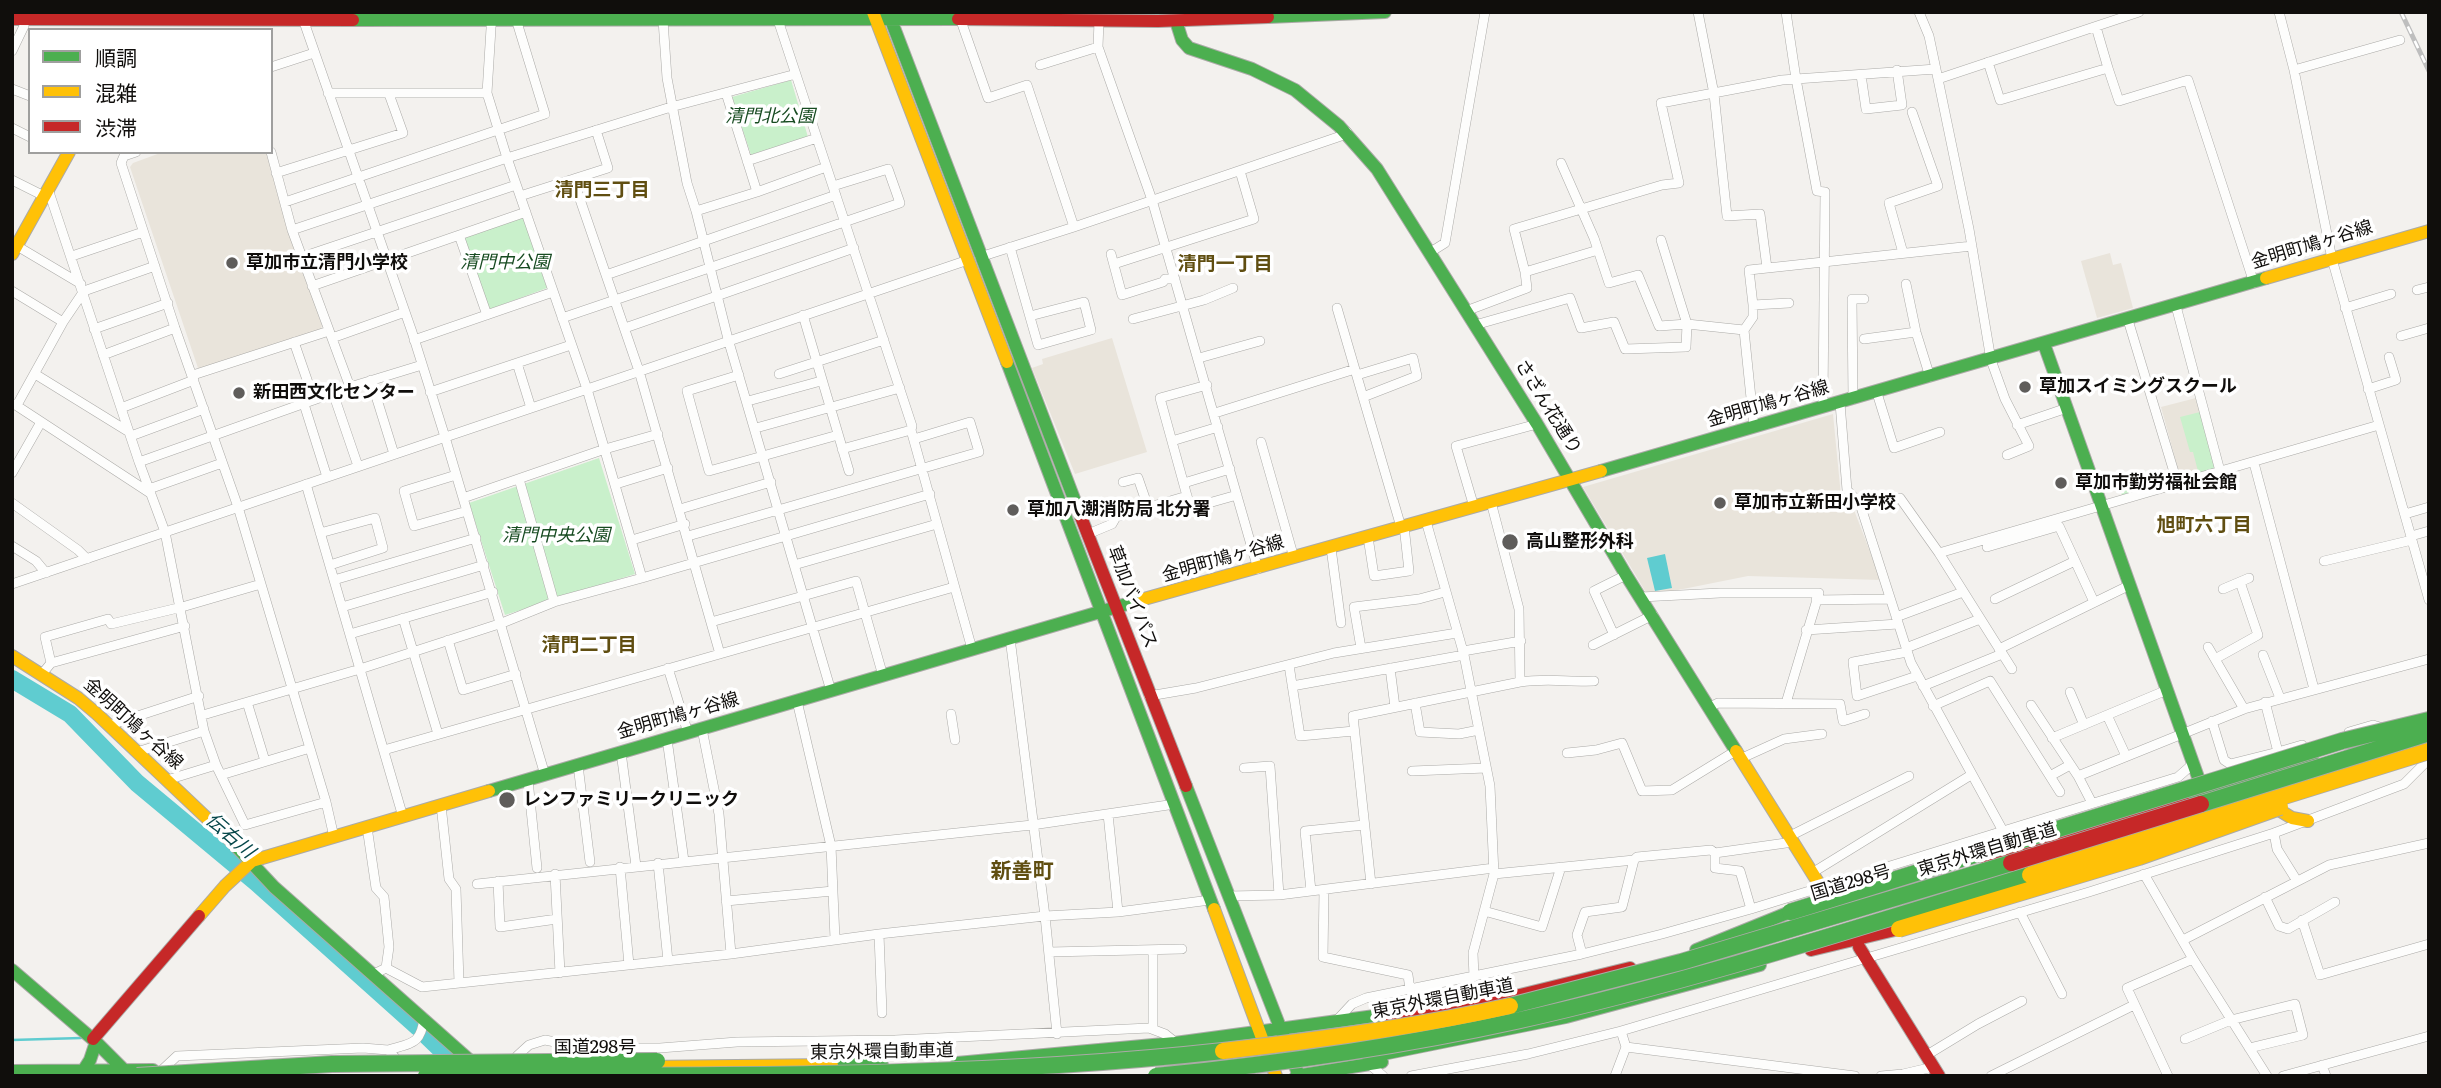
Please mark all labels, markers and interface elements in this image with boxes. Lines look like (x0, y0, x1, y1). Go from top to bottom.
legend (28, 28, 273, 154)
text: 順調 (95, 41, 137, 72)
text: 混雑 (95, 76, 137, 107)
park label: 清門北公園 (725, 106, 815, 128)
text: 渋滞 (95, 111, 137, 142)
district label: 清門三丁目 (555, 179, 649, 201)
street label: 金明町鳩ヶ谷線 (2249, 216, 2375, 274)
place label: 草加市立清門小学校 (246, 252, 408, 274)
park label: 清門中公園 (460, 252, 550, 274)
district label: 清門一丁目 (1178, 253, 1272, 275)
marker: 草加市立清門小学校 (224, 255, 240, 271)
street label: さざん花通り (1510, 355, 1586, 459)
street label: 金明町鳩ヶ谷線 (1704, 376, 1832, 432)
place label: 草加スイミングスクール (2039, 376, 2237, 398)
marker: 草加スイミングスクール (2017, 379, 2033, 395)
place label: 新田西文化センター (253, 382, 415, 404)
marker: 新田西文化センター (231, 385, 247, 401)
place label: 草加市勤労福祉会館 (2075, 472, 2237, 494)
marker: 草加市勤労福祉会館 (2053, 475, 2069, 491)
place label: 草加市立新田小学校 (1734, 492, 1896, 514)
marker: 草加市立新田小学校 (1712, 495, 1728, 511)
place label: 草加八潮消防局 北分署 (1027, 499, 1211, 521)
marker: 草加八潮消防局 北分署 (1005, 502, 1021, 518)
district label: 旭町六丁目 (2157, 514, 2251, 536)
park label: 清門中央公園 (502, 525, 610, 547)
street label: 金明町鳩ヶ谷線 (1159, 531, 1287, 587)
place label: 高山整形外科 (1526, 531, 1634, 553)
marker: 高山整形外科 (1500, 532, 1520, 552)
street label: 草加バイパス (1103, 543, 1161, 651)
district label: 清門二丁目 (542, 634, 636, 656)
street label: 金明町鳩ヶ谷線 (79, 674, 187, 774)
street label: 金明町鳩ヶ谷線 (614, 688, 742, 744)
place label: レンファミリークリニック (523, 789, 739, 811)
marker: レンファミリークリニック (497, 790, 517, 810)
water label: 伝右川 (201, 809, 259, 863)
street label: 東京外環自動車道 (1915, 819, 2059, 881)
district label: 新善町 (991, 859, 1053, 885)
street label: 国道298号 (1808, 861, 1894, 905)
street label: 東京外環自動車道 (1370, 975, 1516, 1023)
street label: 国道298号 (554, 1037, 636, 1059)
street label: 東京外環自動車道 (810, 1040, 954, 1064)

